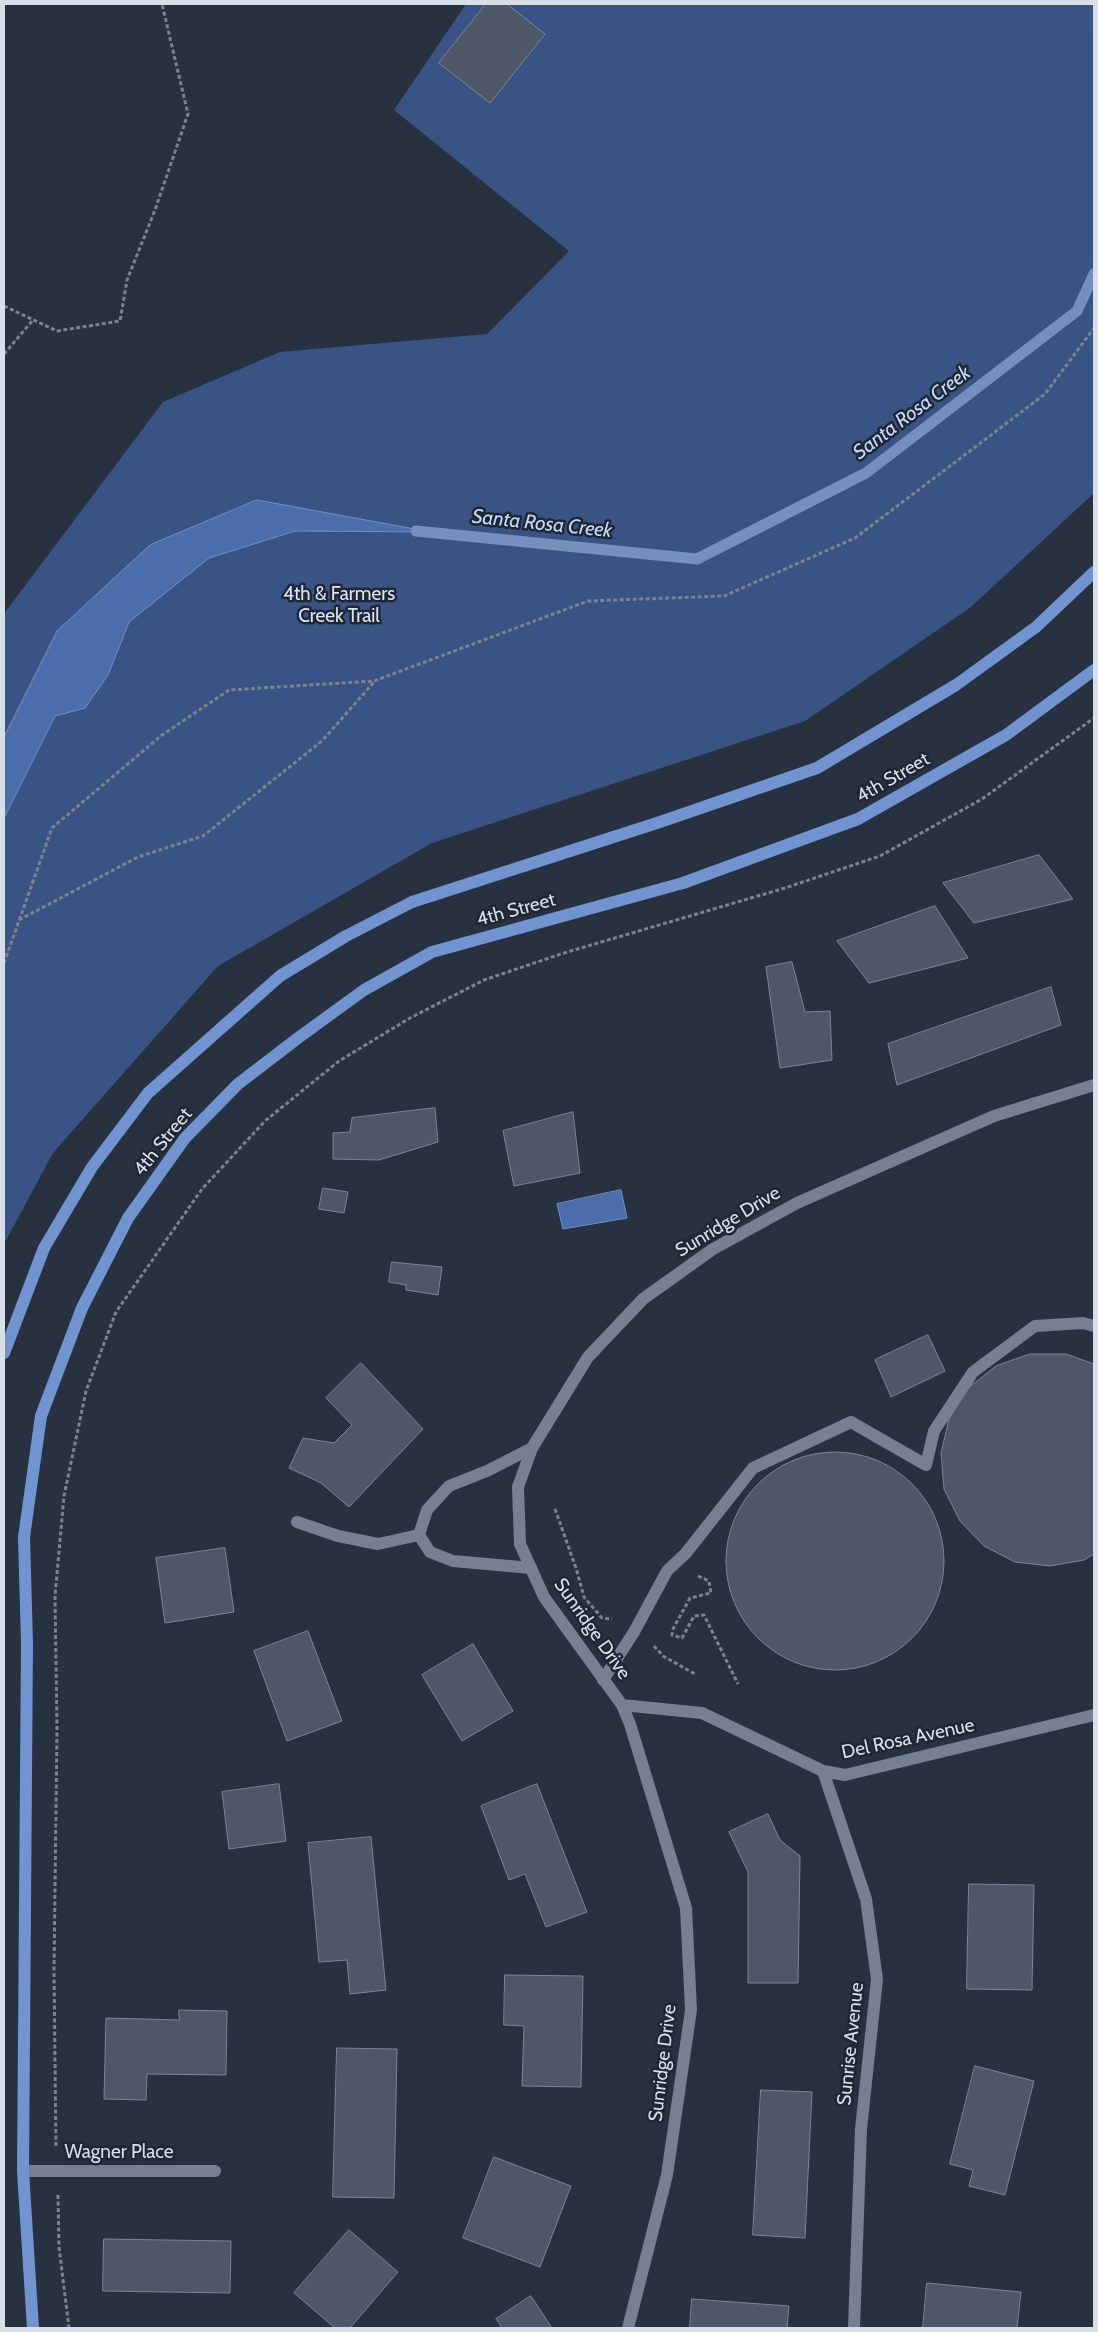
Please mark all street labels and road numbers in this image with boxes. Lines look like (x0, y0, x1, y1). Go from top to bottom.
street label: 4th Street (852, 748, 934, 808)
street label: 4th Street (474, 889, 558, 931)
street label: 4th Street (129, 1103, 197, 1181)
street label: Sunridge Drive (671, 1182, 785, 1262)
street label: Sunridge Drive (549, 1574, 635, 1684)
street label: Del Rosa Avenue (839, 1714, 977, 1764)
street label: Sunrise Avenue (833, 1981, 869, 2107)
street label: Sunridge Drive (644, 2003, 682, 2123)
street label: Wagner Place (64, 2141, 174, 2163)

